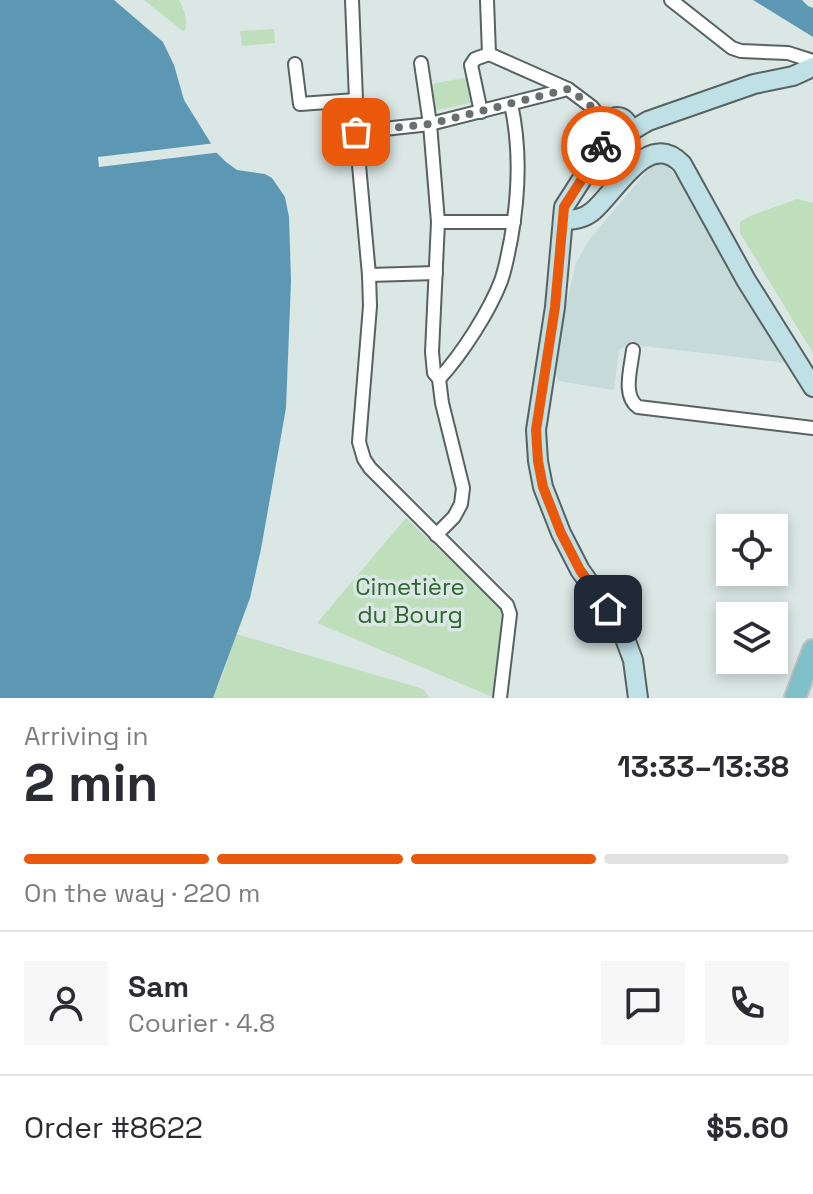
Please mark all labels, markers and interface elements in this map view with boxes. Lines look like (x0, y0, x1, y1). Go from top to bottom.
pin (322, 98, 390, 166)
courier (561, 106, 641, 186)
icon: bag (334, 110, 378, 154)
icon: bike (579, 124, 623, 168)
map controls (716, 514, 788, 674)
button: locate (716, 514, 788, 586)
park label: Cimetière du Bourg (355, 571, 465, 630)
pin (574, 575, 642, 643)
icon: home (586, 587, 630, 631)
button: layers (716, 602, 788, 674)
text: Arriving in (24, 719, 148, 753)
text: 13:33–13:38 (617, 747, 789, 786)
text: 2 min (24, 750, 158, 816)
text: On the way · 220 m (24, 876, 260, 910)
button: person (24, 961, 108, 1045)
button: chat (601, 961, 685, 1045)
button: phone (705, 961, 789, 1045)
text: Sam (128, 967, 189, 1006)
text: Courier · 4.8 (128, 1006, 275, 1040)
text: Order #8622 (24, 1108, 203, 1147)
text: $5.60 (706, 1108, 789, 1147)

